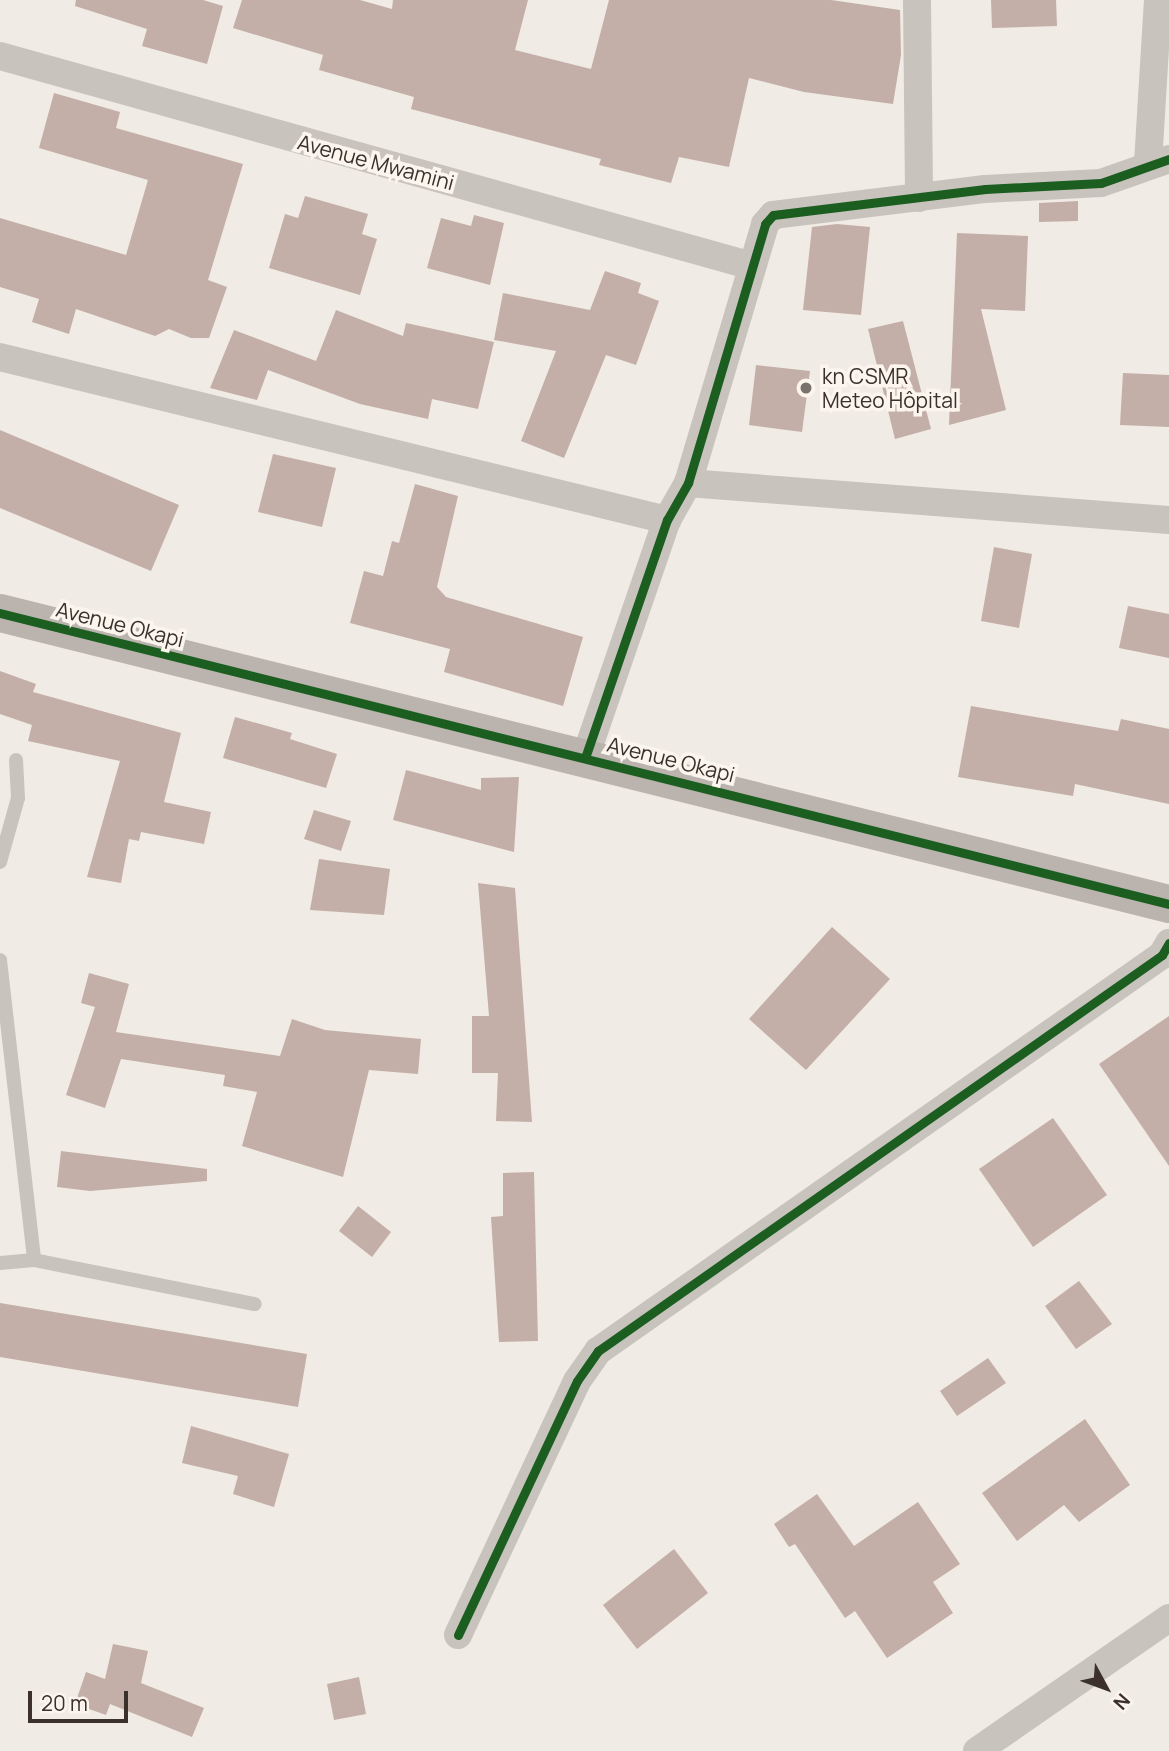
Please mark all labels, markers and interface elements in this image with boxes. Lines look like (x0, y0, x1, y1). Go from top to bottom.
street label: Avenue Mwamini (295, 129, 457, 195)
place label: kn CSMR Meteo Hôpital (822, 363, 958, 413)
marker: kn CSMR Meteo Hôpital (796, 378, 816, 398)
street label: Avenue Okapi (54, 596, 186, 652)
street label: Avenue Okapi (605, 731, 737, 787)
north arrow (1071, 1653, 1141, 1723)
scale bar (32, 1678, 131, 1722)
text: N (1108, 1688, 1136, 1715)
text: 20 m (41, 1689, 88, 1717)

